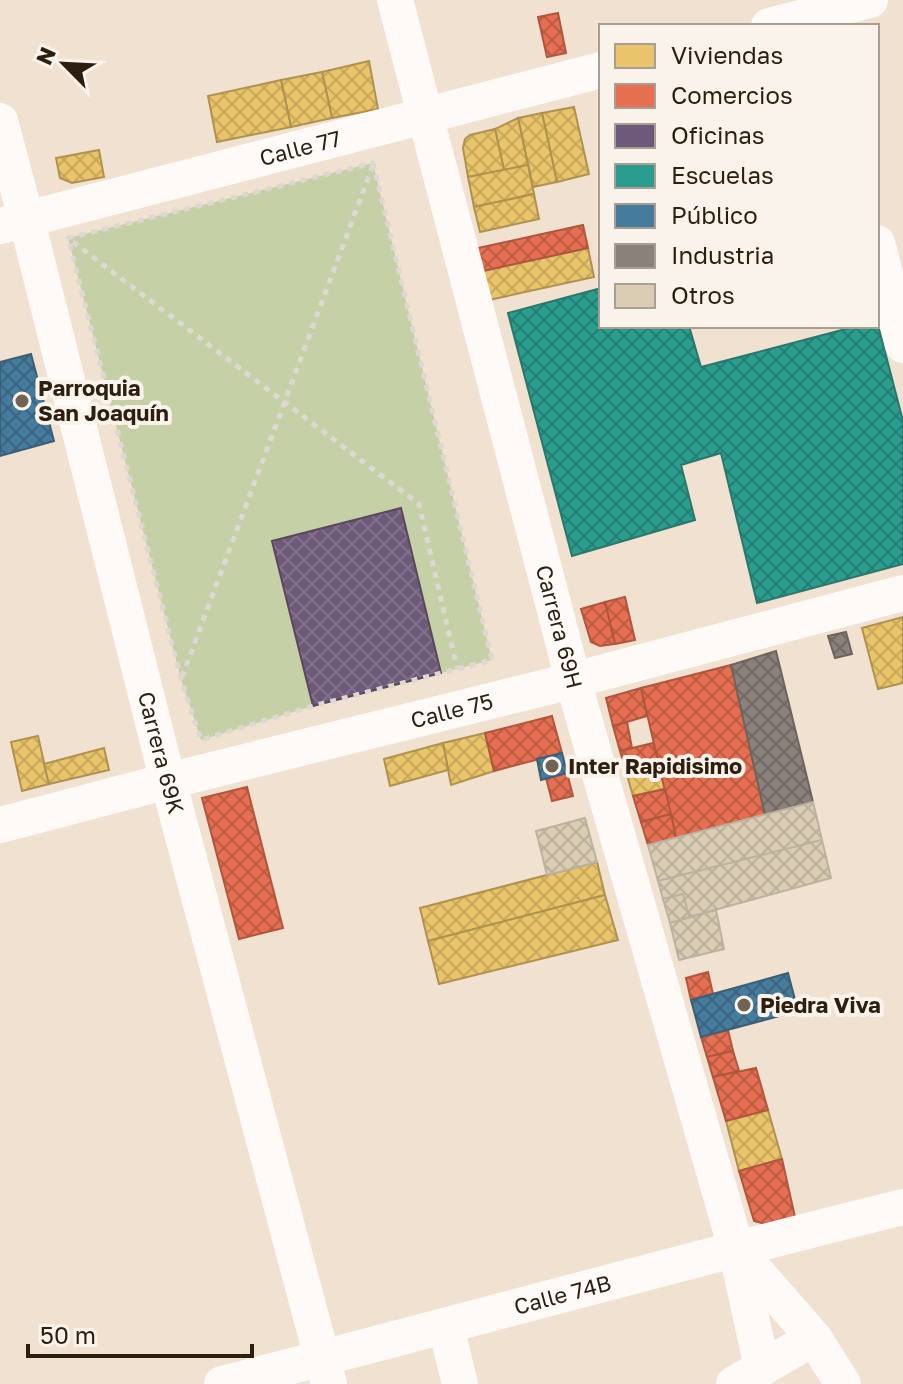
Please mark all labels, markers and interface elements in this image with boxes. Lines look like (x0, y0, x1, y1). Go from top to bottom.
north arrow (24, 24, 104, 104)
legend (599, 24, 879, 328)
text: Viviendas (671, 40, 783, 69)
text: N (30, 43, 61, 69)
text: Comercios (671, 80, 793, 109)
text: Oficinas (671, 120, 765, 149)
street label: Calle 77 (256, 124, 343, 171)
text: Escuelas (671, 160, 774, 189)
text: Público (671, 200, 758, 229)
text: Industria (671, 240, 774, 269)
text: Otros (671, 280, 735, 309)
place label: Parroquia San Joaquín (38, 374, 169, 426)
marker: Parroquia San Joaquín (13, 392, 31, 410)
street label: Carrera 69H (531, 562, 589, 691)
street label: Calle 75 (408, 687, 496, 733)
street label: Carrera 69K (133, 689, 190, 817)
place label: Inter Rapidisimo (568, 752, 742, 779)
marker: Inter Rapidisimo (543, 757, 561, 775)
place label: Piedra Viva (760, 991, 881, 1018)
marker: Piedra Viva (735, 996, 753, 1014)
street label: Calle 74B (511, 1268, 614, 1320)
scale bar (28, 1308, 252, 1358)
text: 50 m (40, 1320, 96, 1349)

